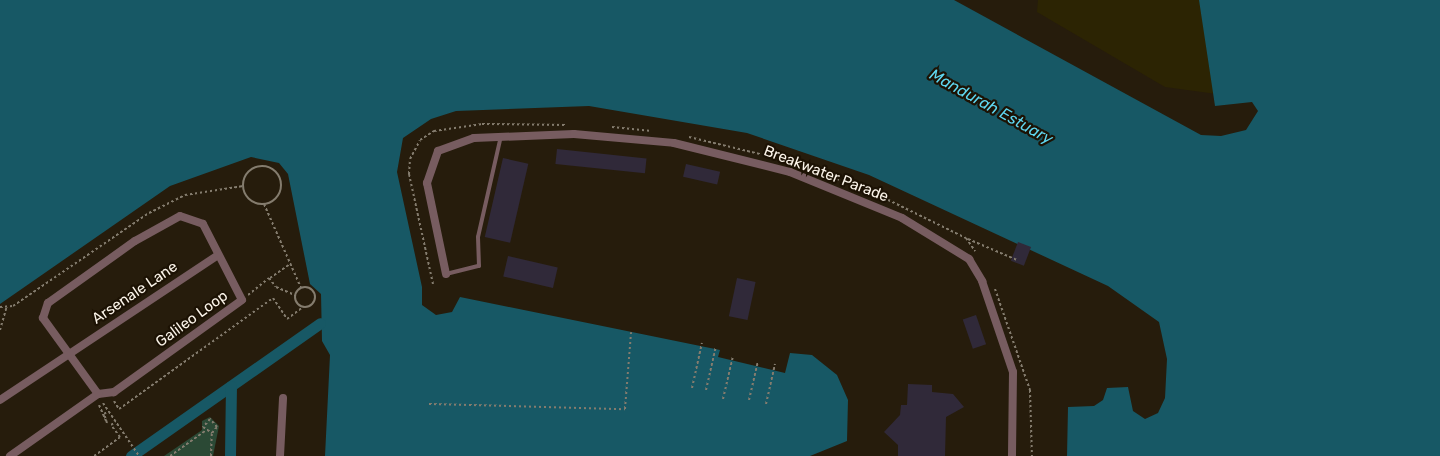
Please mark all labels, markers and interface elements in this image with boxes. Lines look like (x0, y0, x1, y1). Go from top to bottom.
water label: Mandurah Estuary (926, 65, 1056, 149)
street label: Breakwater Parade (761, 142, 891, 206)
street label: Arsenale Lane (89, 258, 181, 328)
street label: Galileo Loop (153, 287, 231, 351)

